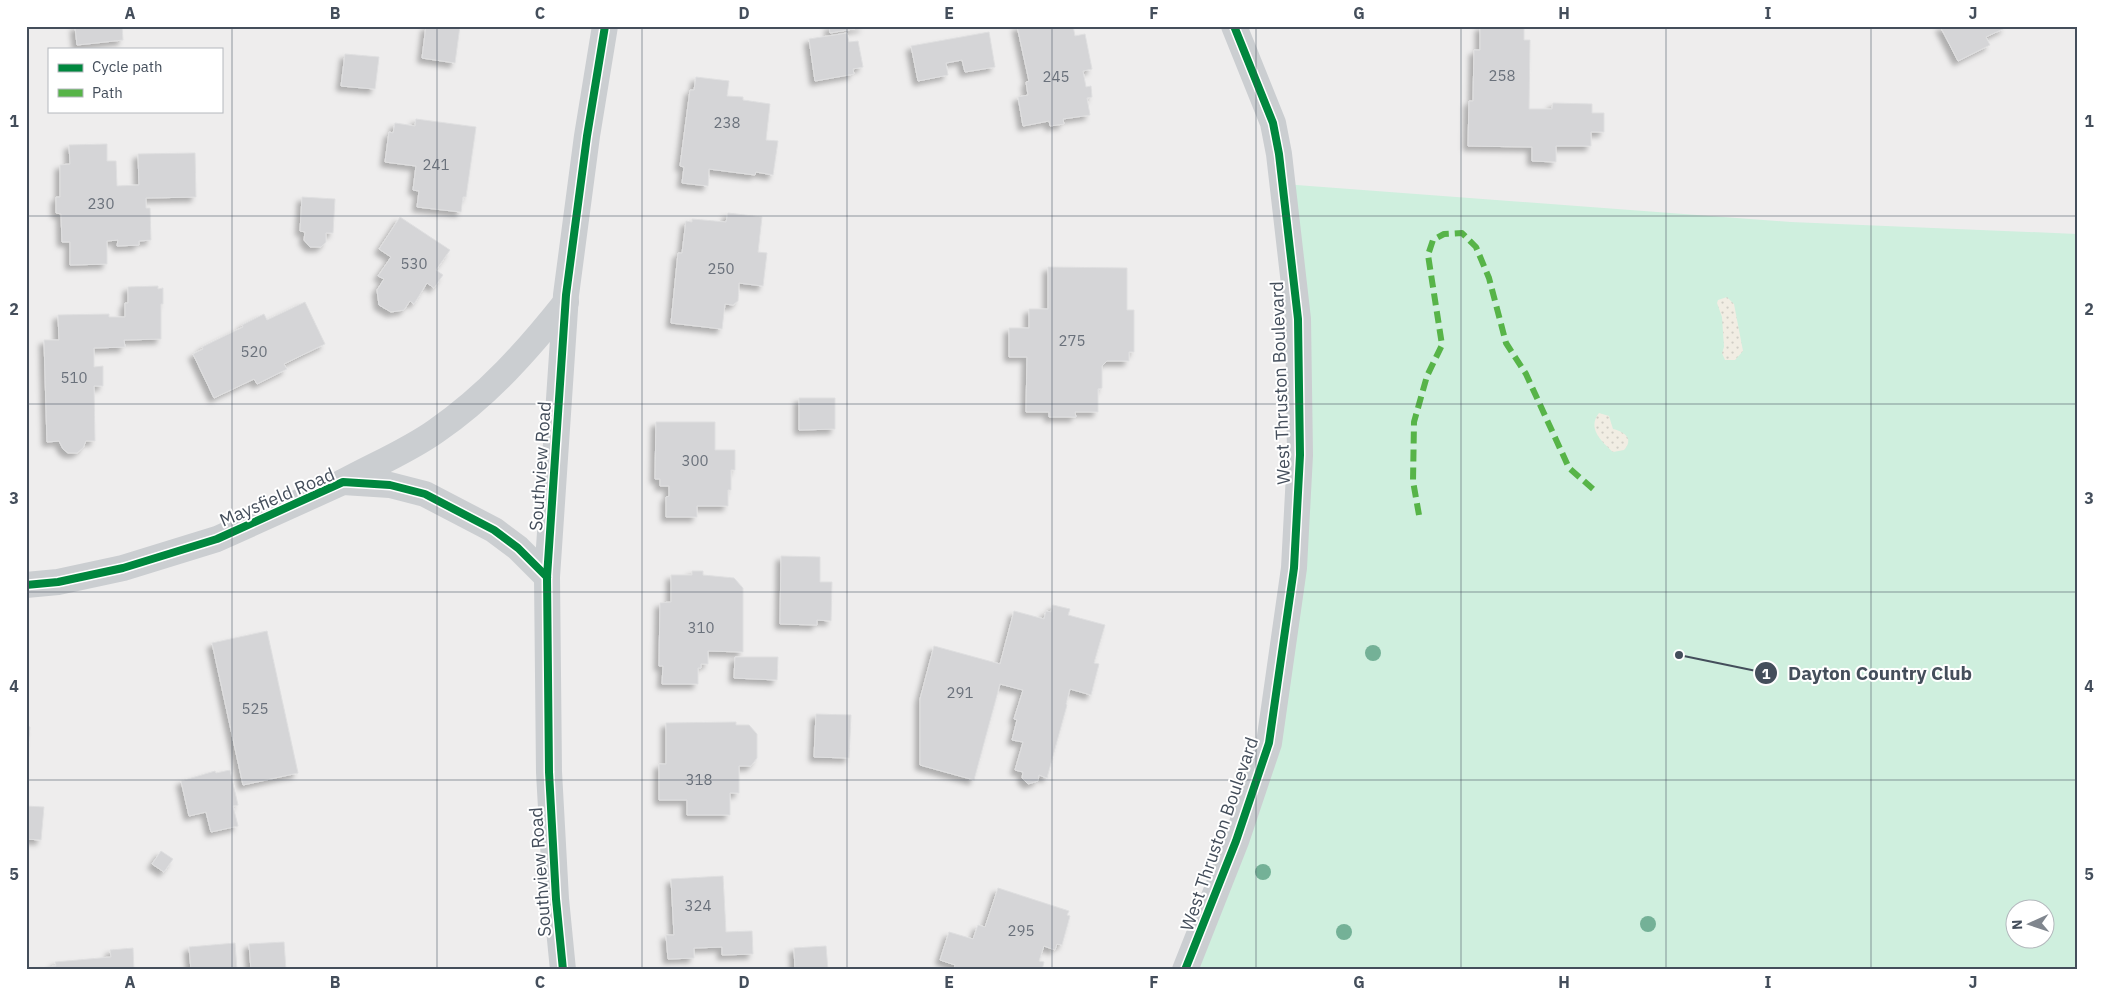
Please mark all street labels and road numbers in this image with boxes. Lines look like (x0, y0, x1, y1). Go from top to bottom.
street label: West Thruston Boulevard (1265, 281, 1295, 485)
street label: Southview Road (524, 400, 556, 532)
street label: Maysfield Road (216, 462, 338, 532)
street label: West Thruston Boulevard (1175, 734, 1263, 934)
street label: Southview Road (524, 806, 556, 938)

